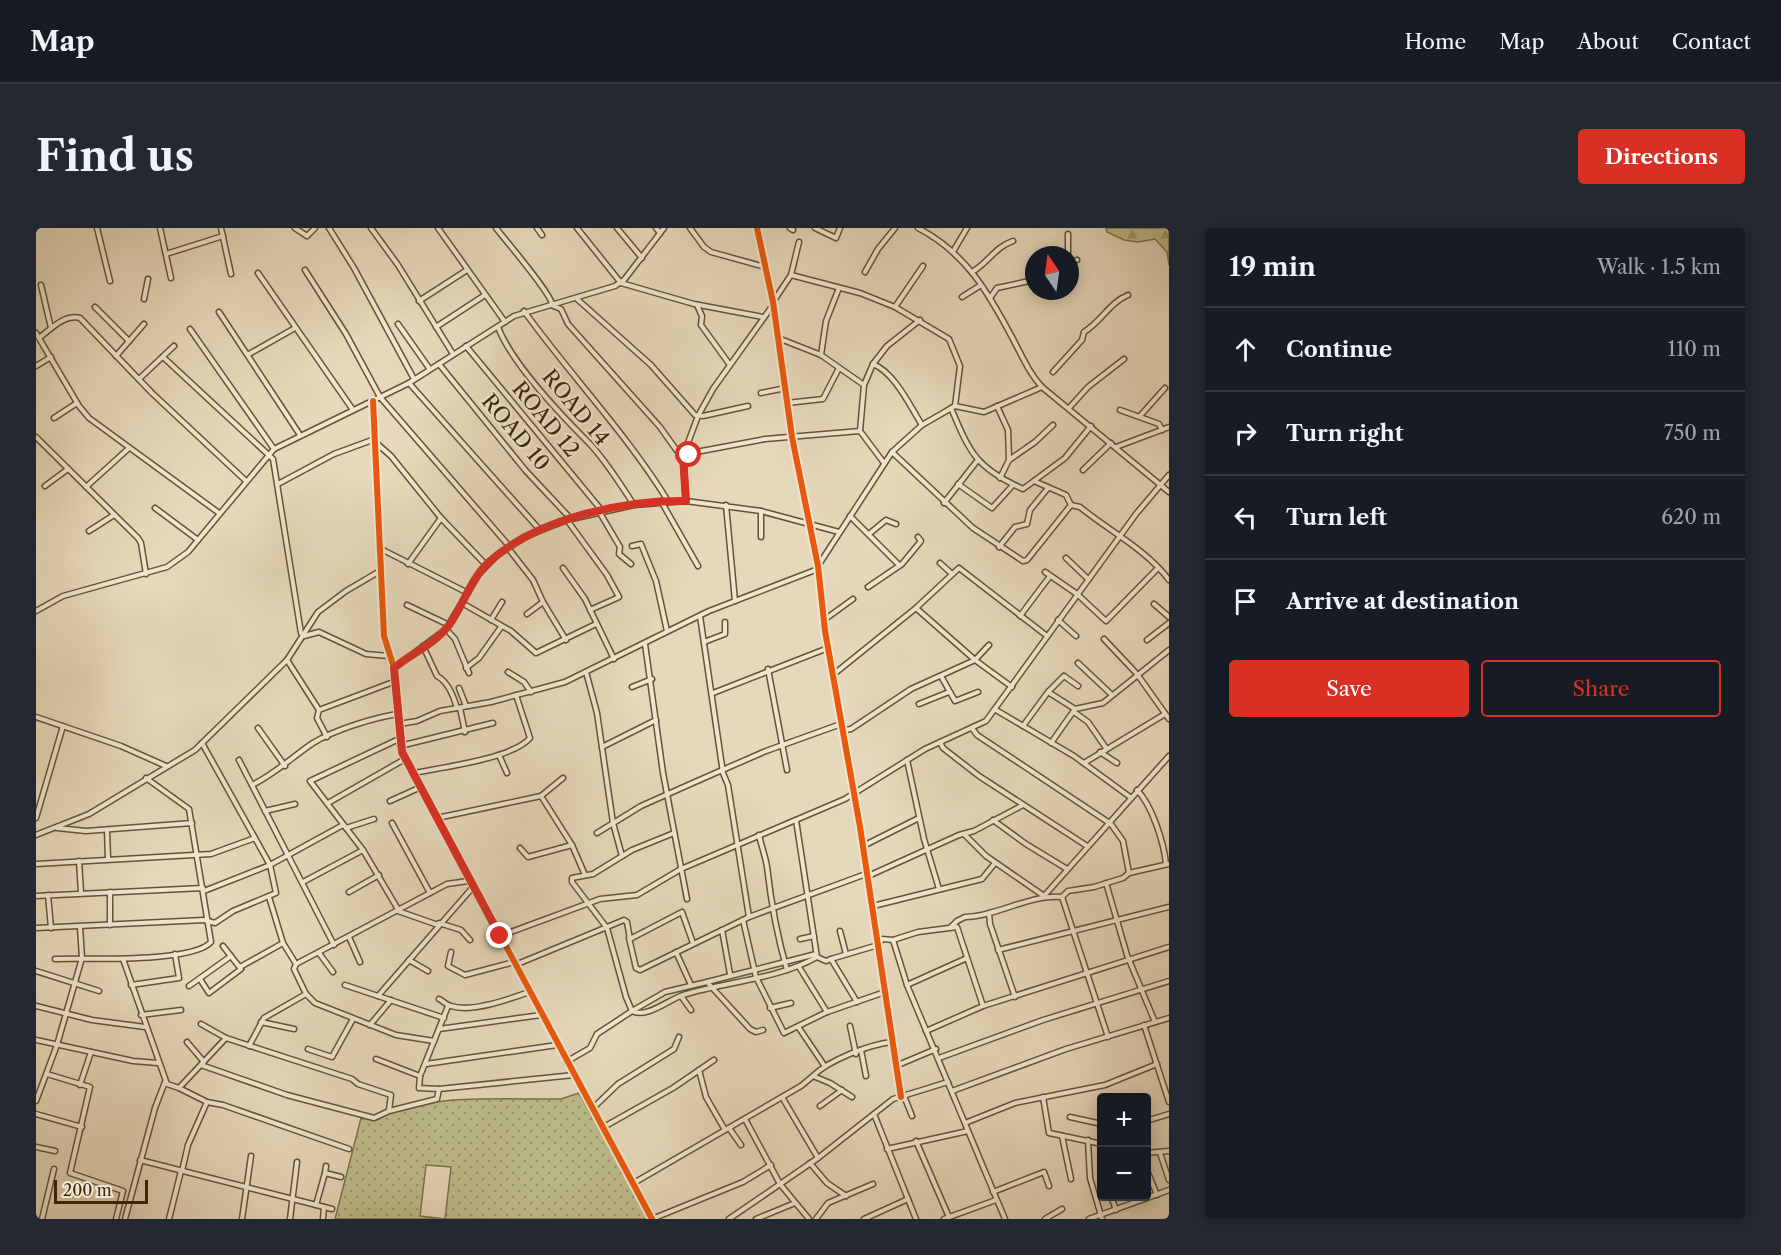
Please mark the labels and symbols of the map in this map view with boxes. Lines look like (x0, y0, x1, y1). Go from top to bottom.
north arrow (1025, 246, 1079, 300)
street label: ROAD 14 (537, 364, 615, 450)
street label: ROAD 12 (507, 376, 585, 462)
street label: ROAD 10 (477, 389, 555, 475)
route start (675, 441, 701, 467)
route end (486, 922, 512, 948)
scale bar (54, 1177, 148, 1204)

